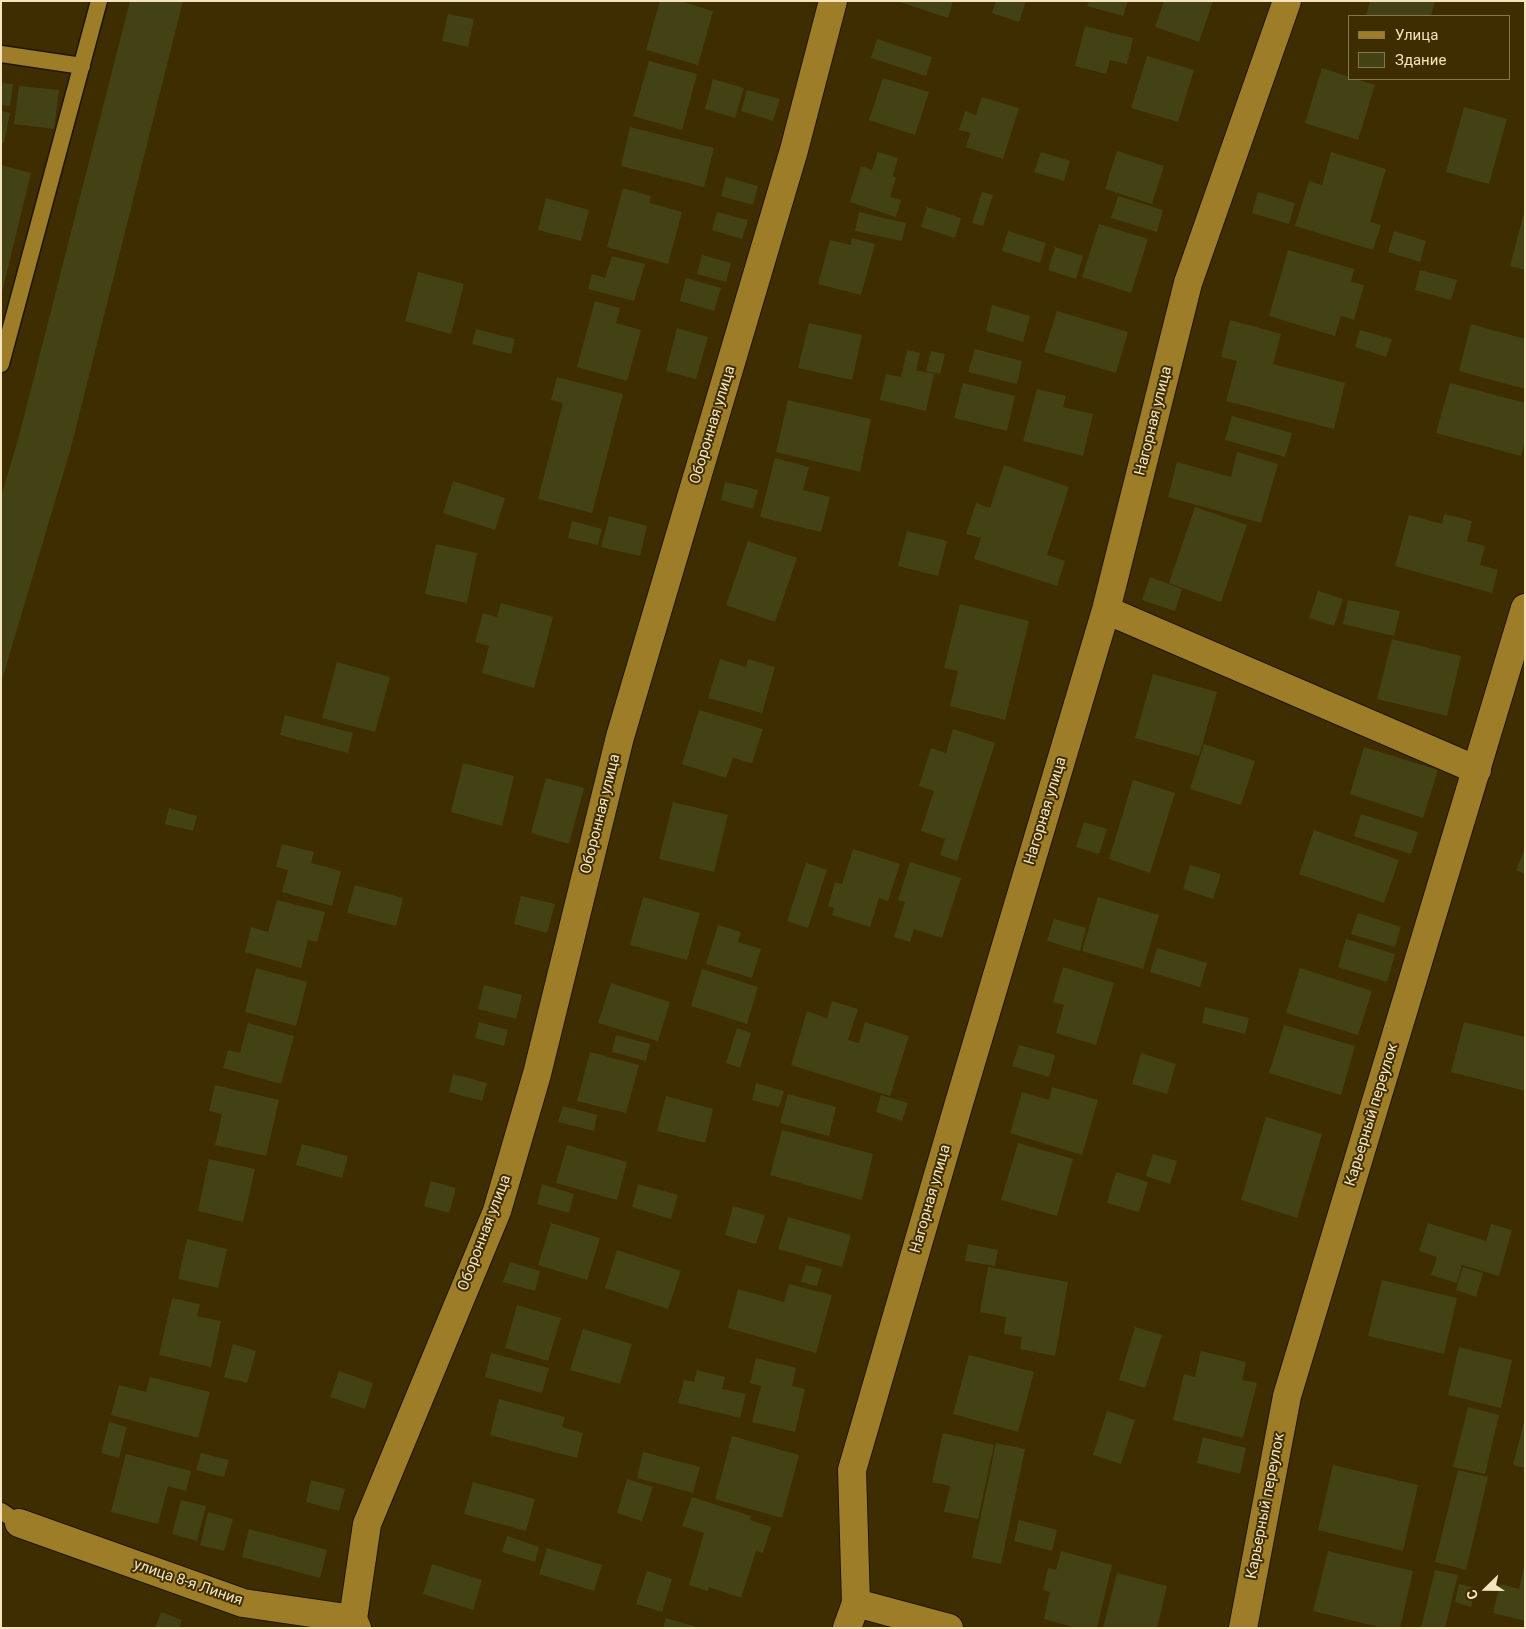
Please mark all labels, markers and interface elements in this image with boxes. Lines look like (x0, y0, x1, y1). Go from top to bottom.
legend (1348, 15, 1511, 80)
text: Улица (1395, 26, 1438, 44)
text: Здание (1395, 51, 1446, 69)
street label: Оборонная улица (686, 364, 740, 486)
street label: Нагорная улица (1132, 365, 1176, 477)
street label: Оборонная улица (577, 752, 625, 876)
street label: Нагорная улица (1021, 755, 1071, 867)
street label: Карьерный переулок (1342, 1041, 1402, 1189)
street label: Нагорная улица (907, 1143, 955, 1255)
street label: Оборонная улица (455, 1172, 515, 1294)
street label: Карьерный переулок (1243, 1431, 1289, 1581)
street label: улица 8-я Линия (131, 1556, 245, 1610)
north arrow (1461, 1564, 1511, 1614)
text: С (1463, 1587, 1481, 1602)

